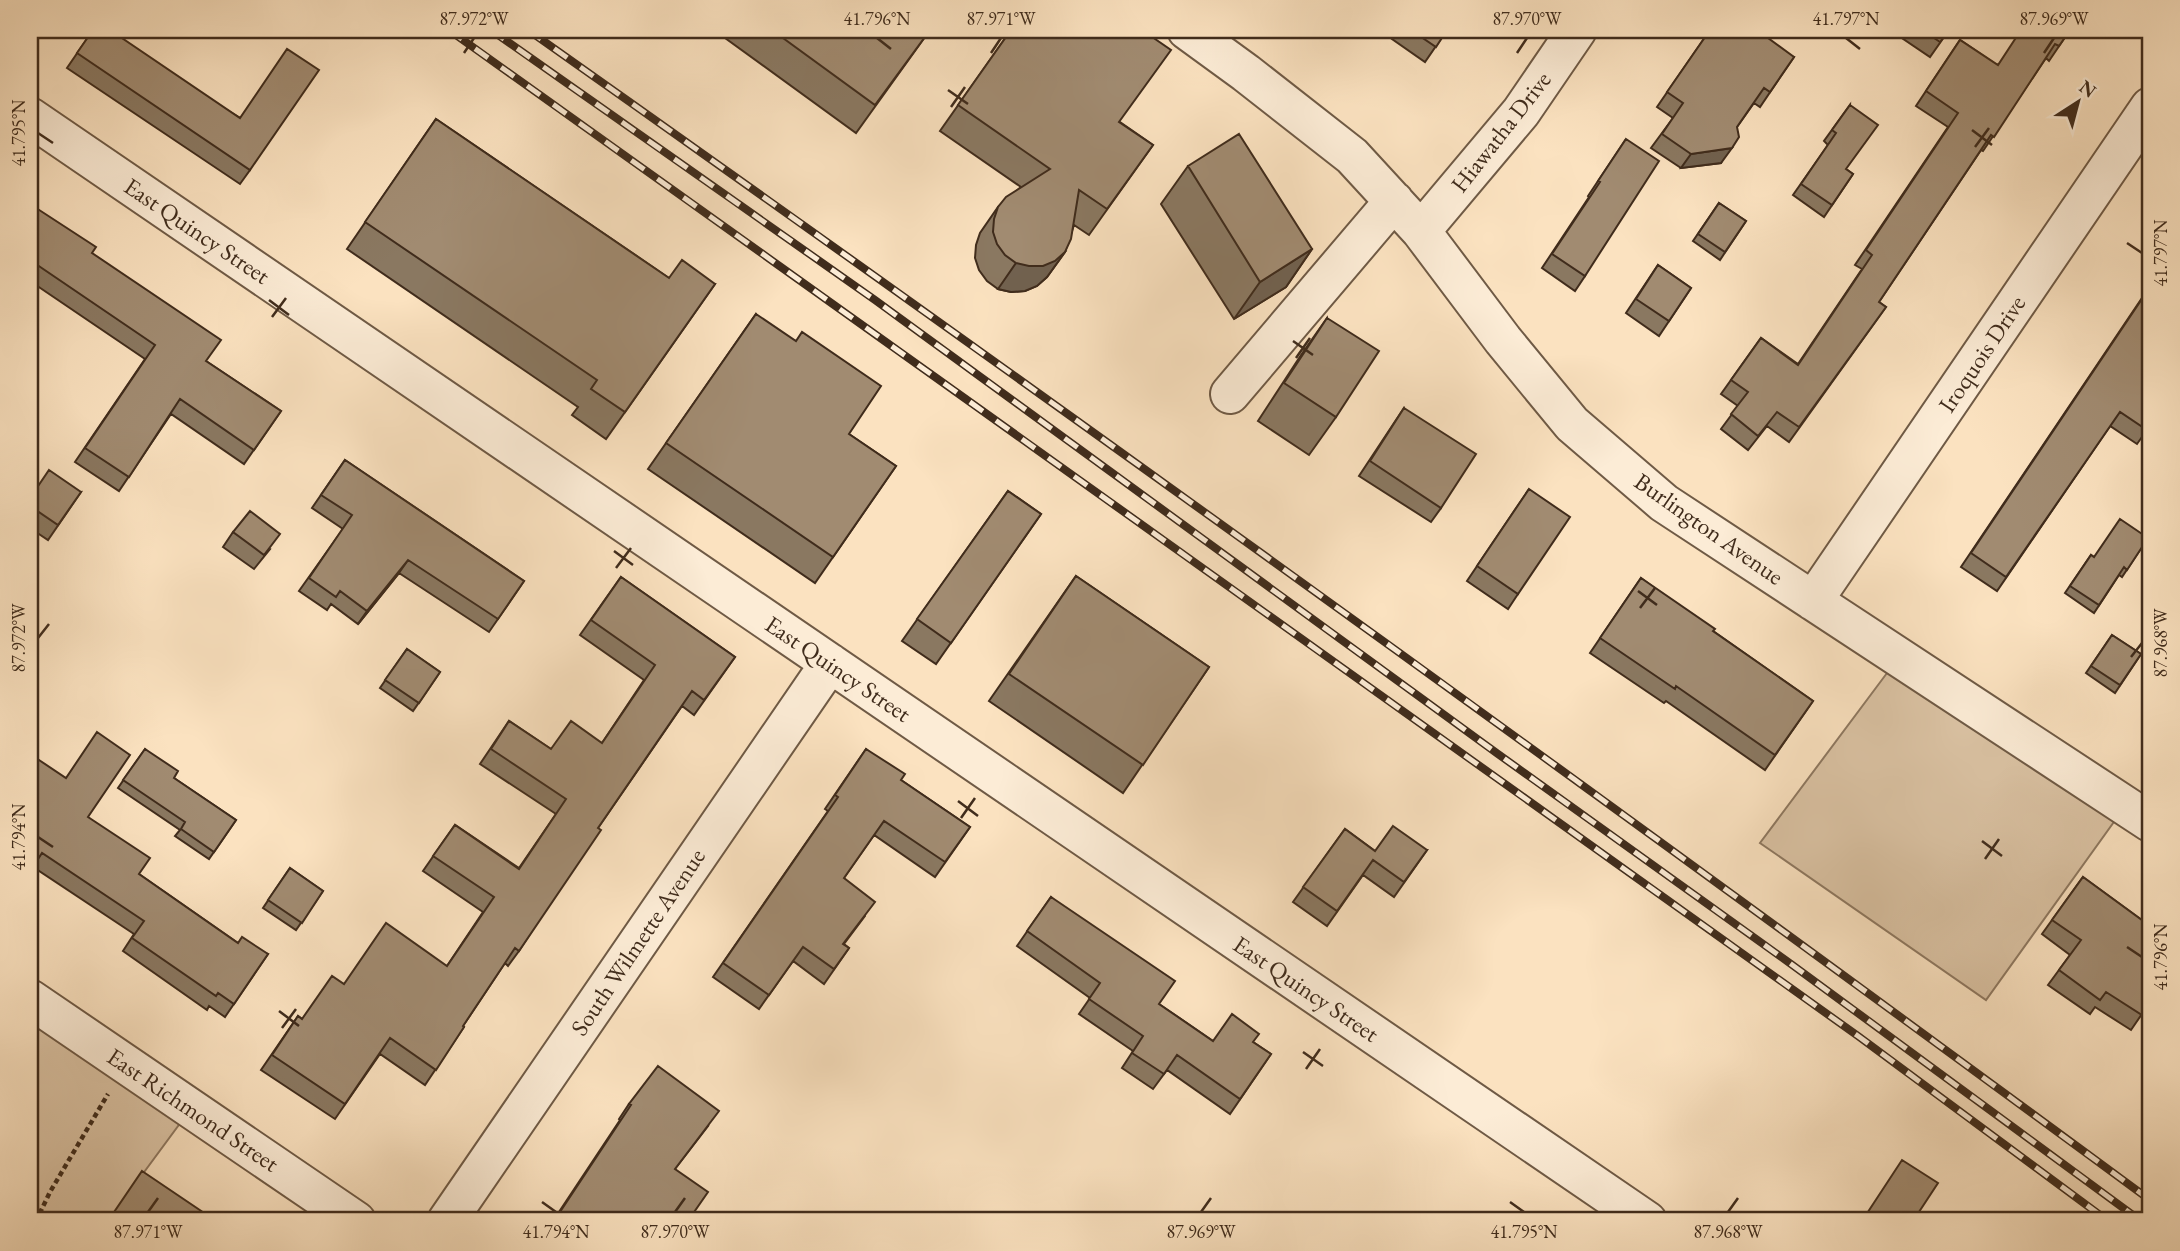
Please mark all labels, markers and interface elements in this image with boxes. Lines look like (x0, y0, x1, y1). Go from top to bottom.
text: 87.972°W (439, 7, 509, 30)
text: 41.796°N (844, 7, 911, 30)
text: 87.971°W (966, 7, 1036, 30)
text: 87.970°W (1492, 7, 1562, 30)
text: 41.797°N (1813, 7, 1880, 30)
text: 87.969°W (2019, 7, 2089, 30)
street label: Hiawatha Drive (1444, 65, 1558, 199)
north arrow (2044, 66, 2114, 136)
text: N (2074, 74, 2102, 104)
text: 41.795°N (7, 99, 30, 166)
street label: East Quincy Street (118, 170, 277, 291)
text: 41.797°N (2149, 219, 2172, 286)
street label: Iroquois Drive (1931, 289, 2032, 418)
street label: Burlington Avenue (1629, 466, 1790, 592)
text: 87.972°W (7, 603, 30, 673)
street label: East Quincy Street (759, 608, 918, 729)
text: 87.968°W (2149, 608, 2172, 678)
text: 41.794°N (7, 803, 30, 870)
street label: South Wilmette Avenue (563, 842, 712, 1041)
text: 41.796°N (2149, 923, 2172, 990)
street label: East Quincy Street (1227, 928, 1386, 1049)
street label: East Richmond Street (101, 1041, 285, 1179)
text: 87.971°W (113, 1220, 183, 1243)
text: 41.794°N (523, 1220, 590, 1243)
text: 87.970°W (640, 1220, 710, 1243)
text: 87.969°W (1166, 1220, 1236, 1243)
text: 41.795°N (1491, 1220, 1558, 1243)
text: 87.968°W (1693, 1220, 1763, 1243)

